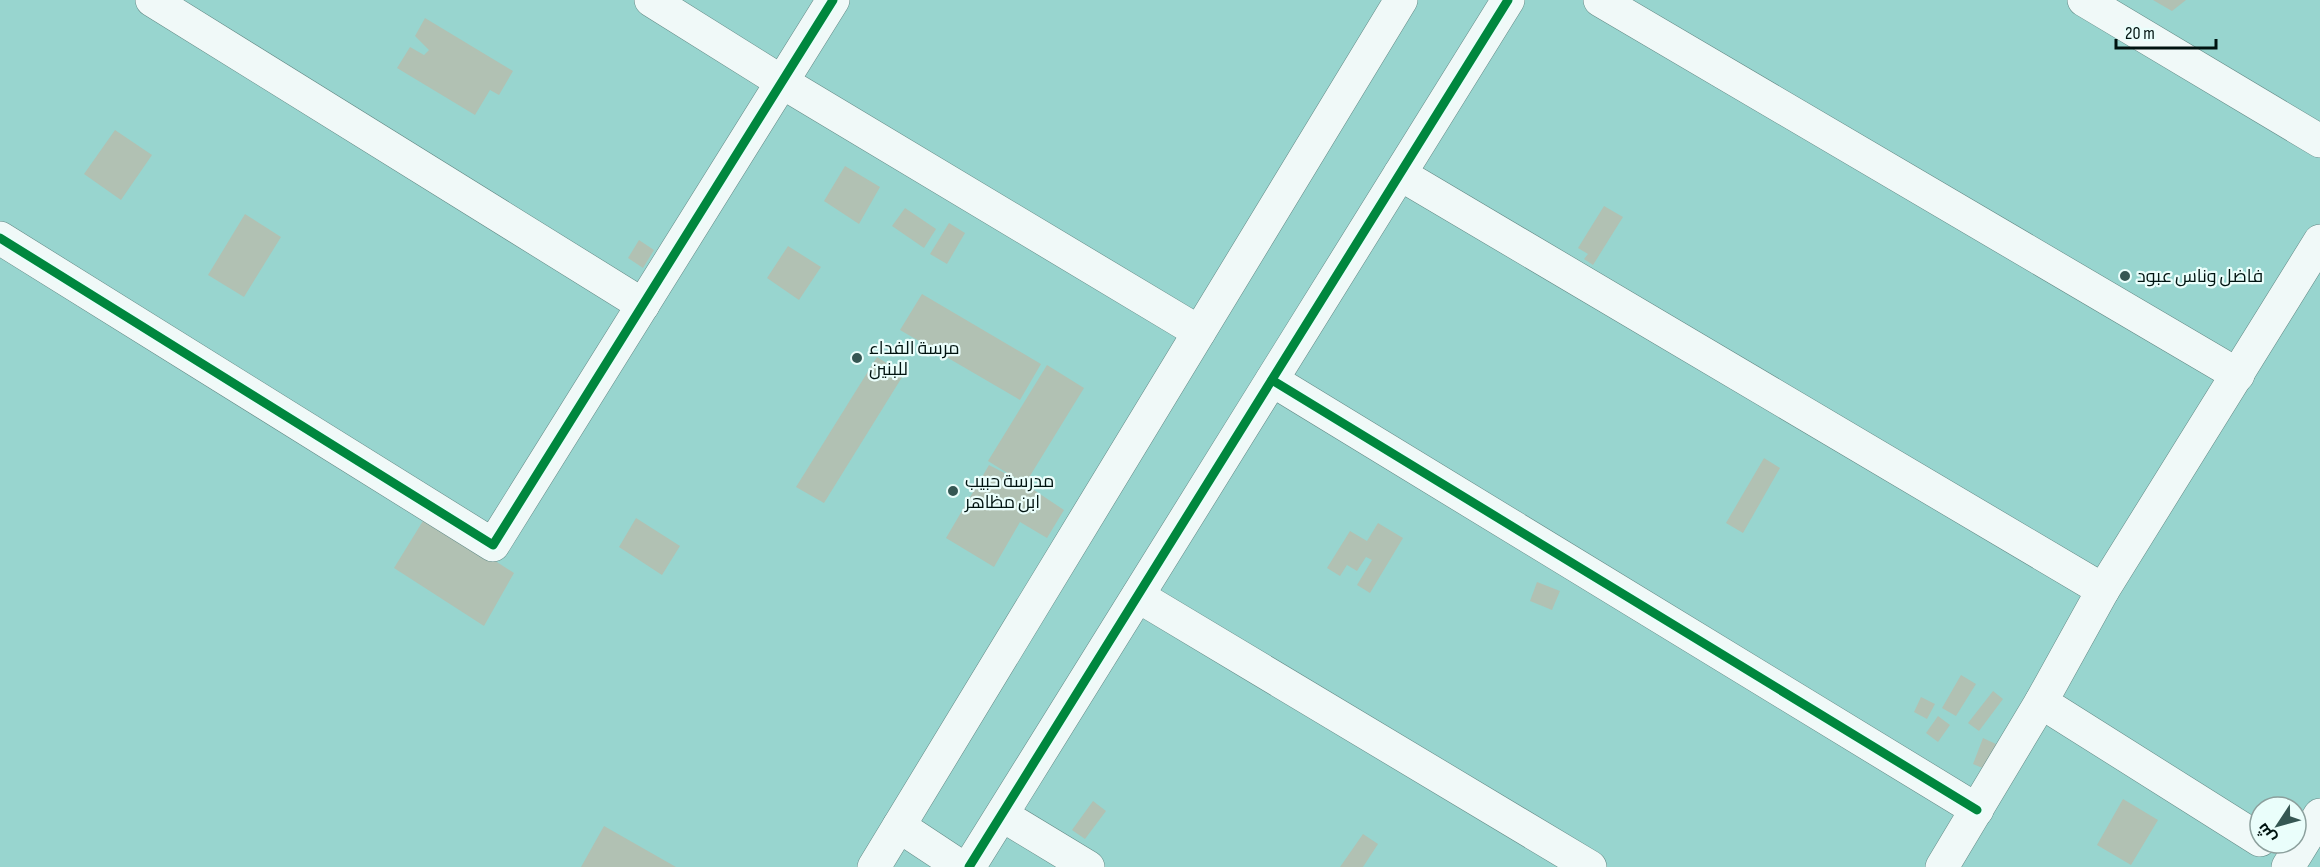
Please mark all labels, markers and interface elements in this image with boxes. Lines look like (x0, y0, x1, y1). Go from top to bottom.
scale bar (2116, 12, 2216, 50)
text: 20 m (2125, 23, 2155, 44)
place label: فاضل وناس عبود (2137, 266, 2263, 287)
marker: فاضل وناس عبود (2118, 269, 2132, 283)
place label: مرسة الفداء للبنين (869, 338, 960, 380)
marker: مرسة الفداء للبنين (850, 351, 864, 365)
place label: مدرسة حبيب ابن مظاهر (964, 471, 1054, 513)
marker: مدرسة حبيب ابن مظاهر (946, 484, 960, 498)
north arrow (2248, 795, 2308, 855)
text: ش (2253, 819, 2281, 847)

